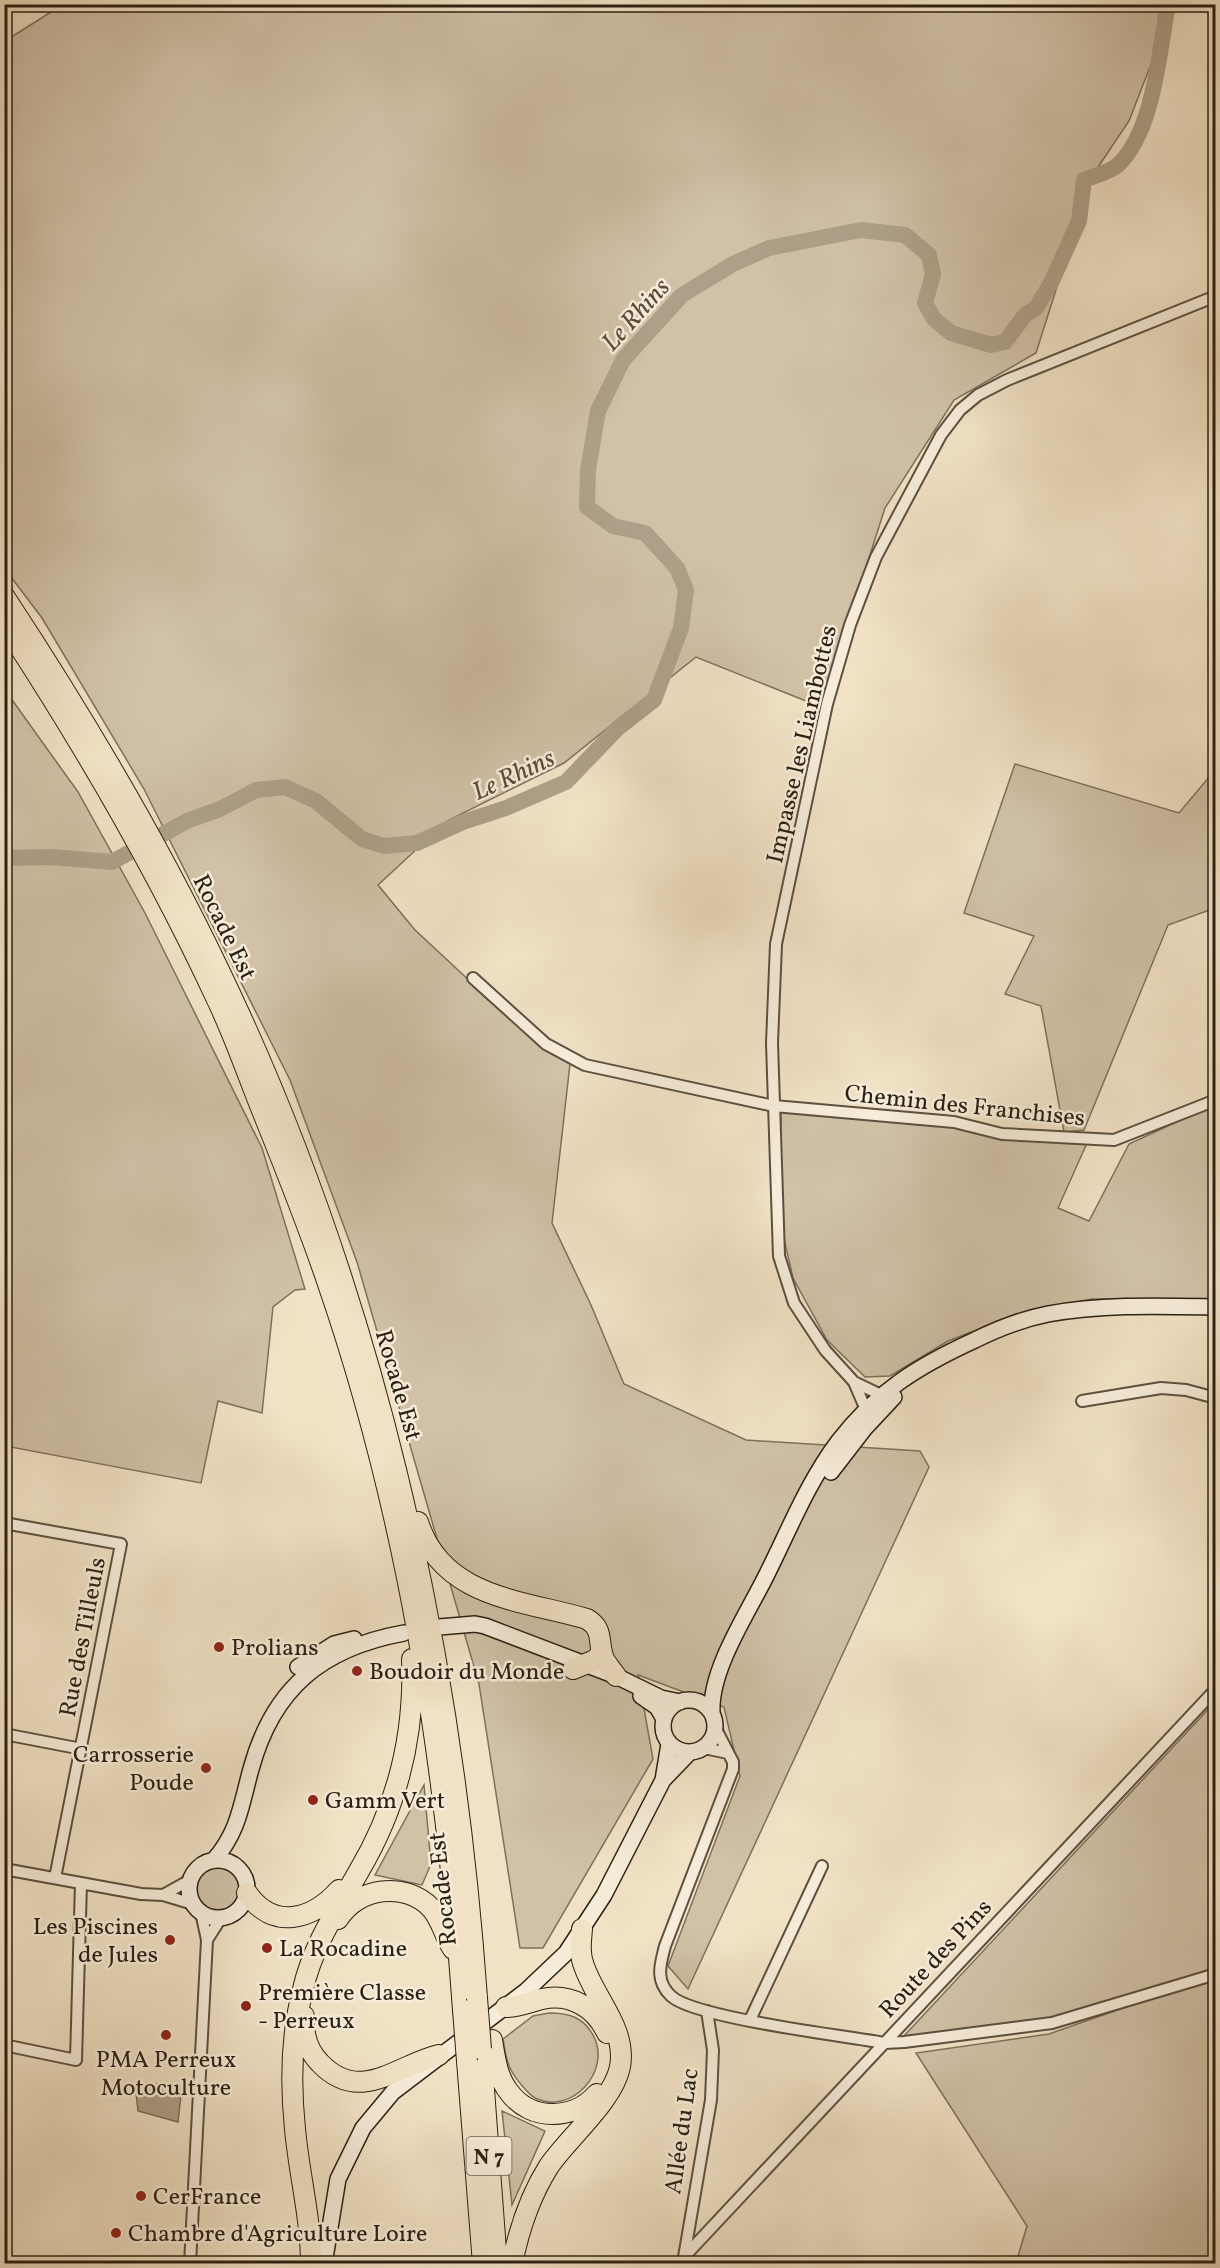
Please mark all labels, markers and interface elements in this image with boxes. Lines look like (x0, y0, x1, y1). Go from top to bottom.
water label: Le Rhins (594, 271, 679, 360)
street label: Impasse les Liambottes (759, 622, 847, 867)
water label: Le Rhins (467, 741, 561, 811)
street label: Rocade Est (183, 869, 264, 987)
street label: Chemin des Franchises (843, 1077, 1087, 1137)
street label: Rocade Est (365, 1326, 429, 1445)
street label: Rue des Tilleuls (52, 1555, 116, 1720)
place label: Prolians (231, 1632, 318, 1666)
marker: Prolians (212, 1640, 226, 1654)
place label: Boudoir du Monde (369, 1656, 564, 1690)
marker: Boudoir du Monde (350, 1664, 364, 1678)
place label: Carrosserie Poude (73, 1739, 194, 1801)
marker: Carrosserie Poude (199, 1761, 213, 1775)
place label: Gamm Vert (325, 1785, 445, 1819)
marker: Gamm Vert (306, 1793, 320, 1807)
street label: Rocade Est (421, 1830, 467, 1947)
street label: Route des Pins (872, 1892, 1001, 2027)
place label: Les Piscines de Jules (33, 1911, 158, 1973)
marker: Les Piscines de Jules (163, 1933, 177, 1947)
place label: La Rocadine (279, 1933, 407, 1967)
marker: La Rocadine (260, 1941, 274, 1955)
place label: Première Classe - Perreux (258, 1977, 426, 2039)
marker: Première Classe - Perreux (239, 1999, 253, 2013)
marker: PMA Perreux Motoculture (159, 2028, 173, 2042)
place label: PMA Perreux Motoculture (96, 2044, 236, 2106)
street label: Allée du Lac (657, 2066, 709, 2196)
road number: N 7 (466, 2137, 512, 2175)
place label: CerFrance (153, 2181, 261, 2215)
marker: CerFrance (134, 2189, 148, 2203)
place label: Chambre d'Agriculture Loire (128, 2218, 427, 2252)
marker: Chambre d'Agriculture Loire (109, 2226, 123, 2240)

